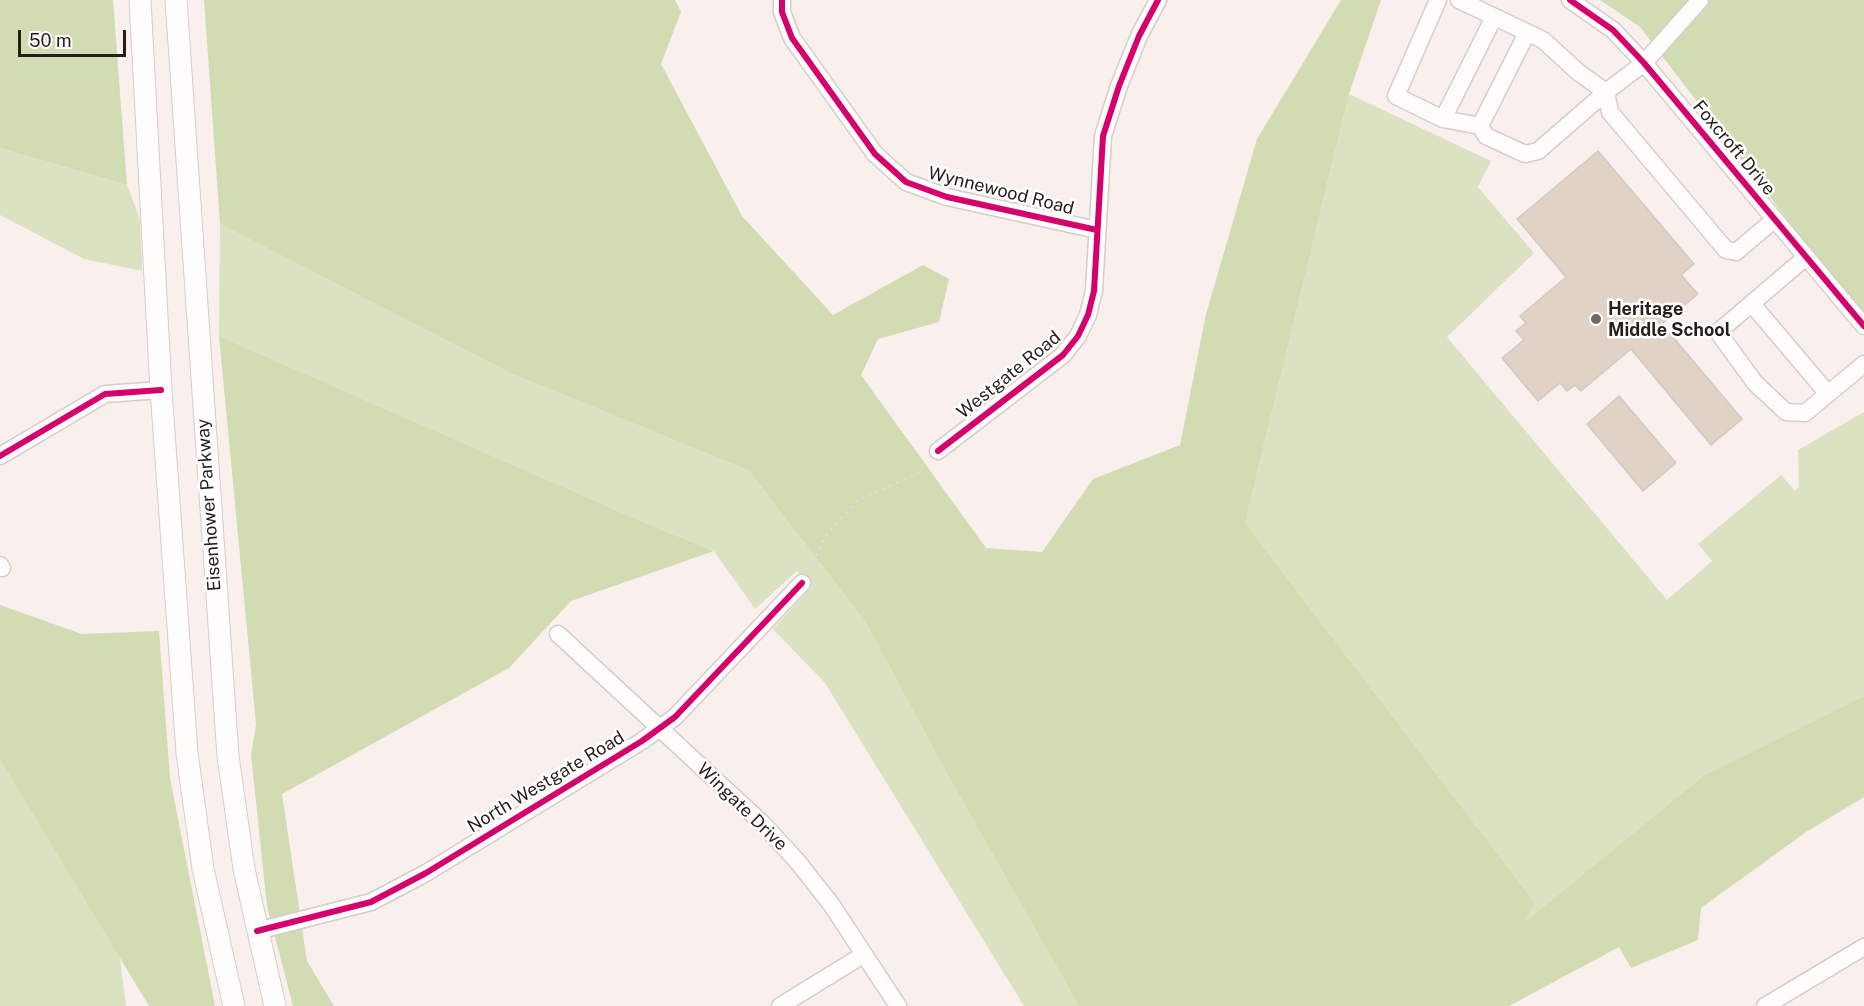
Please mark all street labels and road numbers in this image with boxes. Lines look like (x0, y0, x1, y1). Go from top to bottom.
street label: Foxcroft Drive (1688, 96, 1780, 200)
street label: Wynnewood Road (926, 162, 1076, 220)
street label: Westgate Road (953, 327, 1065, 423)
street label: Eisenhower Parkway (192, 418, 226, 592)
street label: North Westgate Road (464, 727, 628, 837)
street label: Wingate Drive (692, 759, 792, 855)

